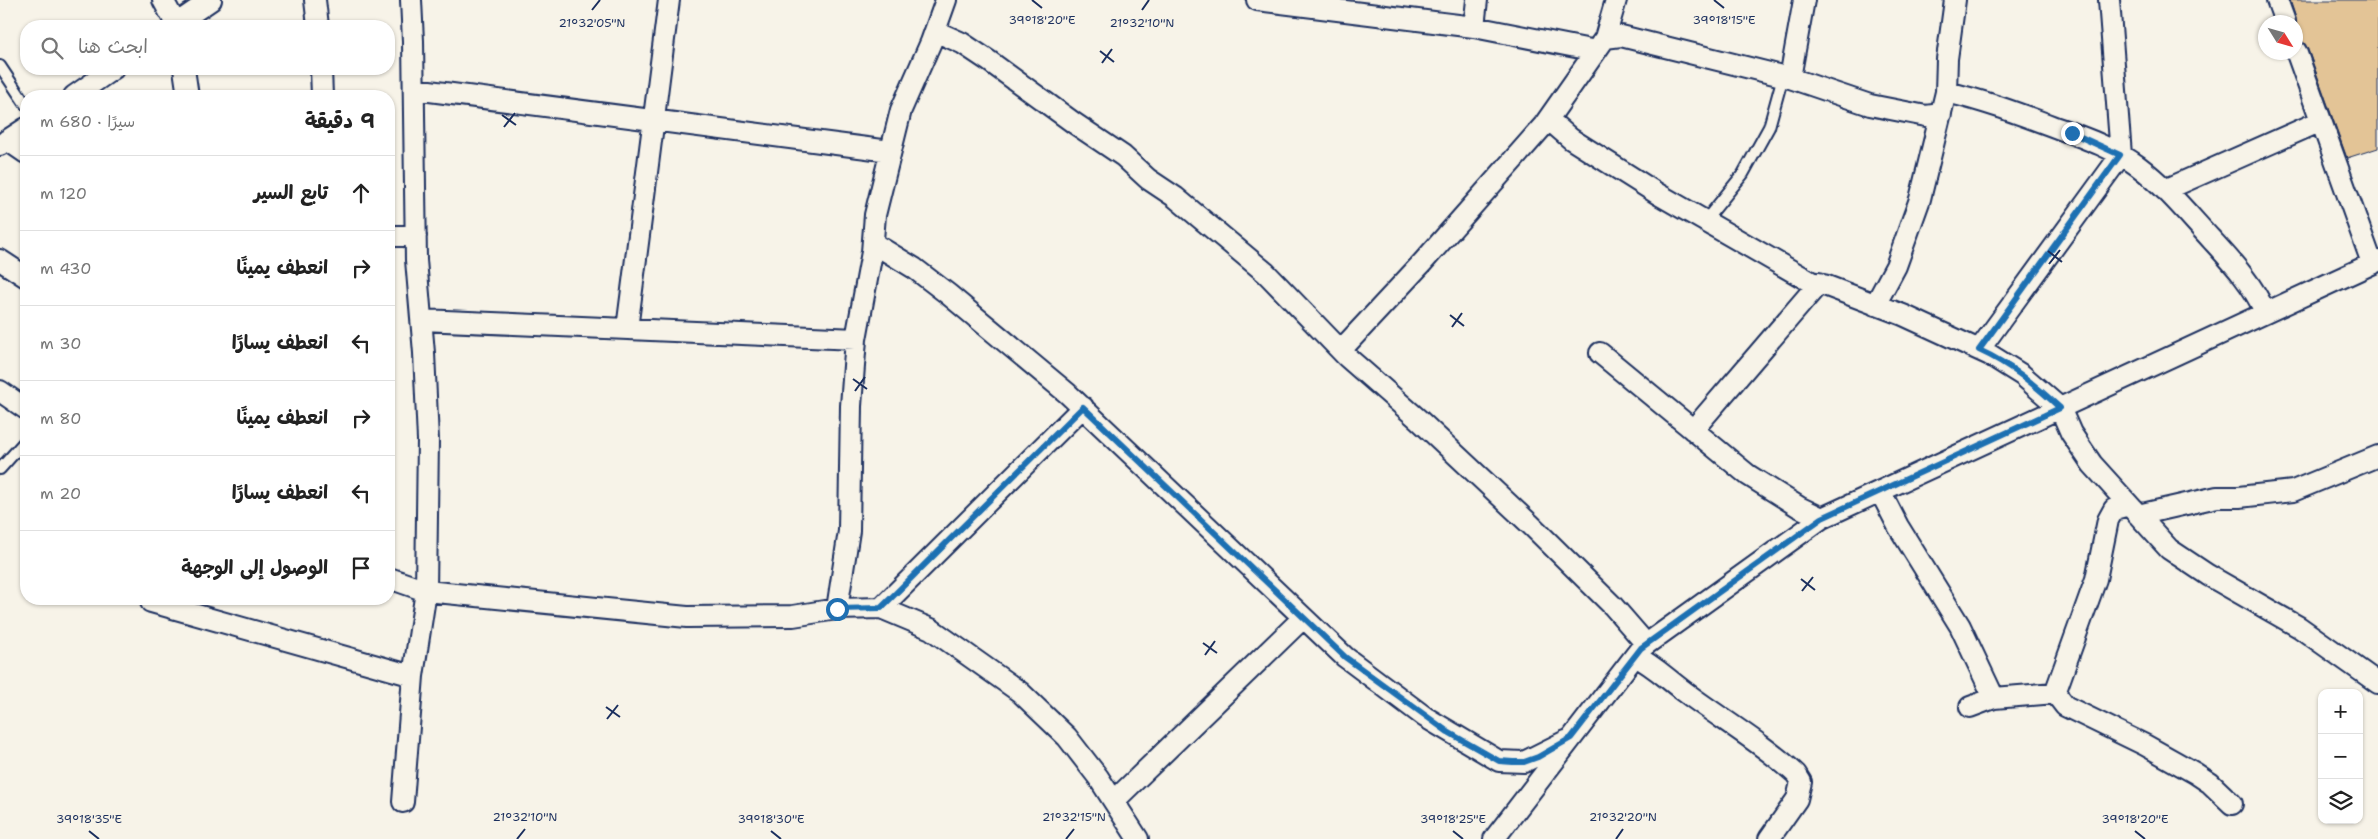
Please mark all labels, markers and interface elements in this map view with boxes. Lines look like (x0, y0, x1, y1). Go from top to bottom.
text: 39°18'20"E (1009, 12, 1076, 28)
text: 39°18'15"E (1693, 12, 1755, 28)
text: 21°32'05"N (558, 15, 626, 31)
text: 21°32'10"N (1109, 15, 1175, 31)
north arrow (2258, 15, 2303, 60)
search box (20, 20, 395, 75)
icon: search (38, 34, 66, 62)
text: ابحث هنا (78, 34, 148, 59)
text: 9 دقيقة (305, 107, 375, 135)
text: سيرًا · 680 m (40, 111, 135, 132)
route end (2061, 122, 2084, 145)
icon: ahead (347, 179, 375, 207)
text: تابع السير (254, 180, 328, 205)
text: 120 m (40, 183, 87, 204)
icon: right (347, 254, 375, 282)
text: انعطف يمينًا (237, 255, 328, 280)
text: 430 m (40, 258, 91, 279)
icon: left (347, 329, 375, 357)
text: انعطف يسارًا (232, 330, 328, 355)
text: 30 m (40, 333, 81, 354)
icon: right (347, 404, 375, 432)
text: انعطف يمينًا (237, 405, 328, 430)
text: 80 m (40, 408, 81, 429)
icon: left (347, 479, 375, 507)
text: انعطف يسارًا (232, 480, 328, 505)
text: 20 m (40, 483, 81, 504)
icon: arrive (347, 554, 375, 582)
text: الوصول إلى الوجهة (181, 555, 328, 580)
route start (826, 598, 849, 621)
map controls (2318, 689, 2363, 824)
button: + (2318, 689, 2363, 734)
button: − (2318, 734, 2363, 779)
button: layers (2318, 779, 2363, 824)
text: 21°32'10"N (492, 809, 558, 825)
text: 21°32'15"N (1042, 809, 1106, 825)
text: 21°32'20"N (1589, 809, 1657, 825)
text: 39°18'35"E (56, 811, 122, 827)
text: 39°18'30"E (737, 811, 805, 827)
text: 39°18'25"E (1420, 811, 1486, 827)
text: 39°18'20"E (2102, 811, 2169, 827)

